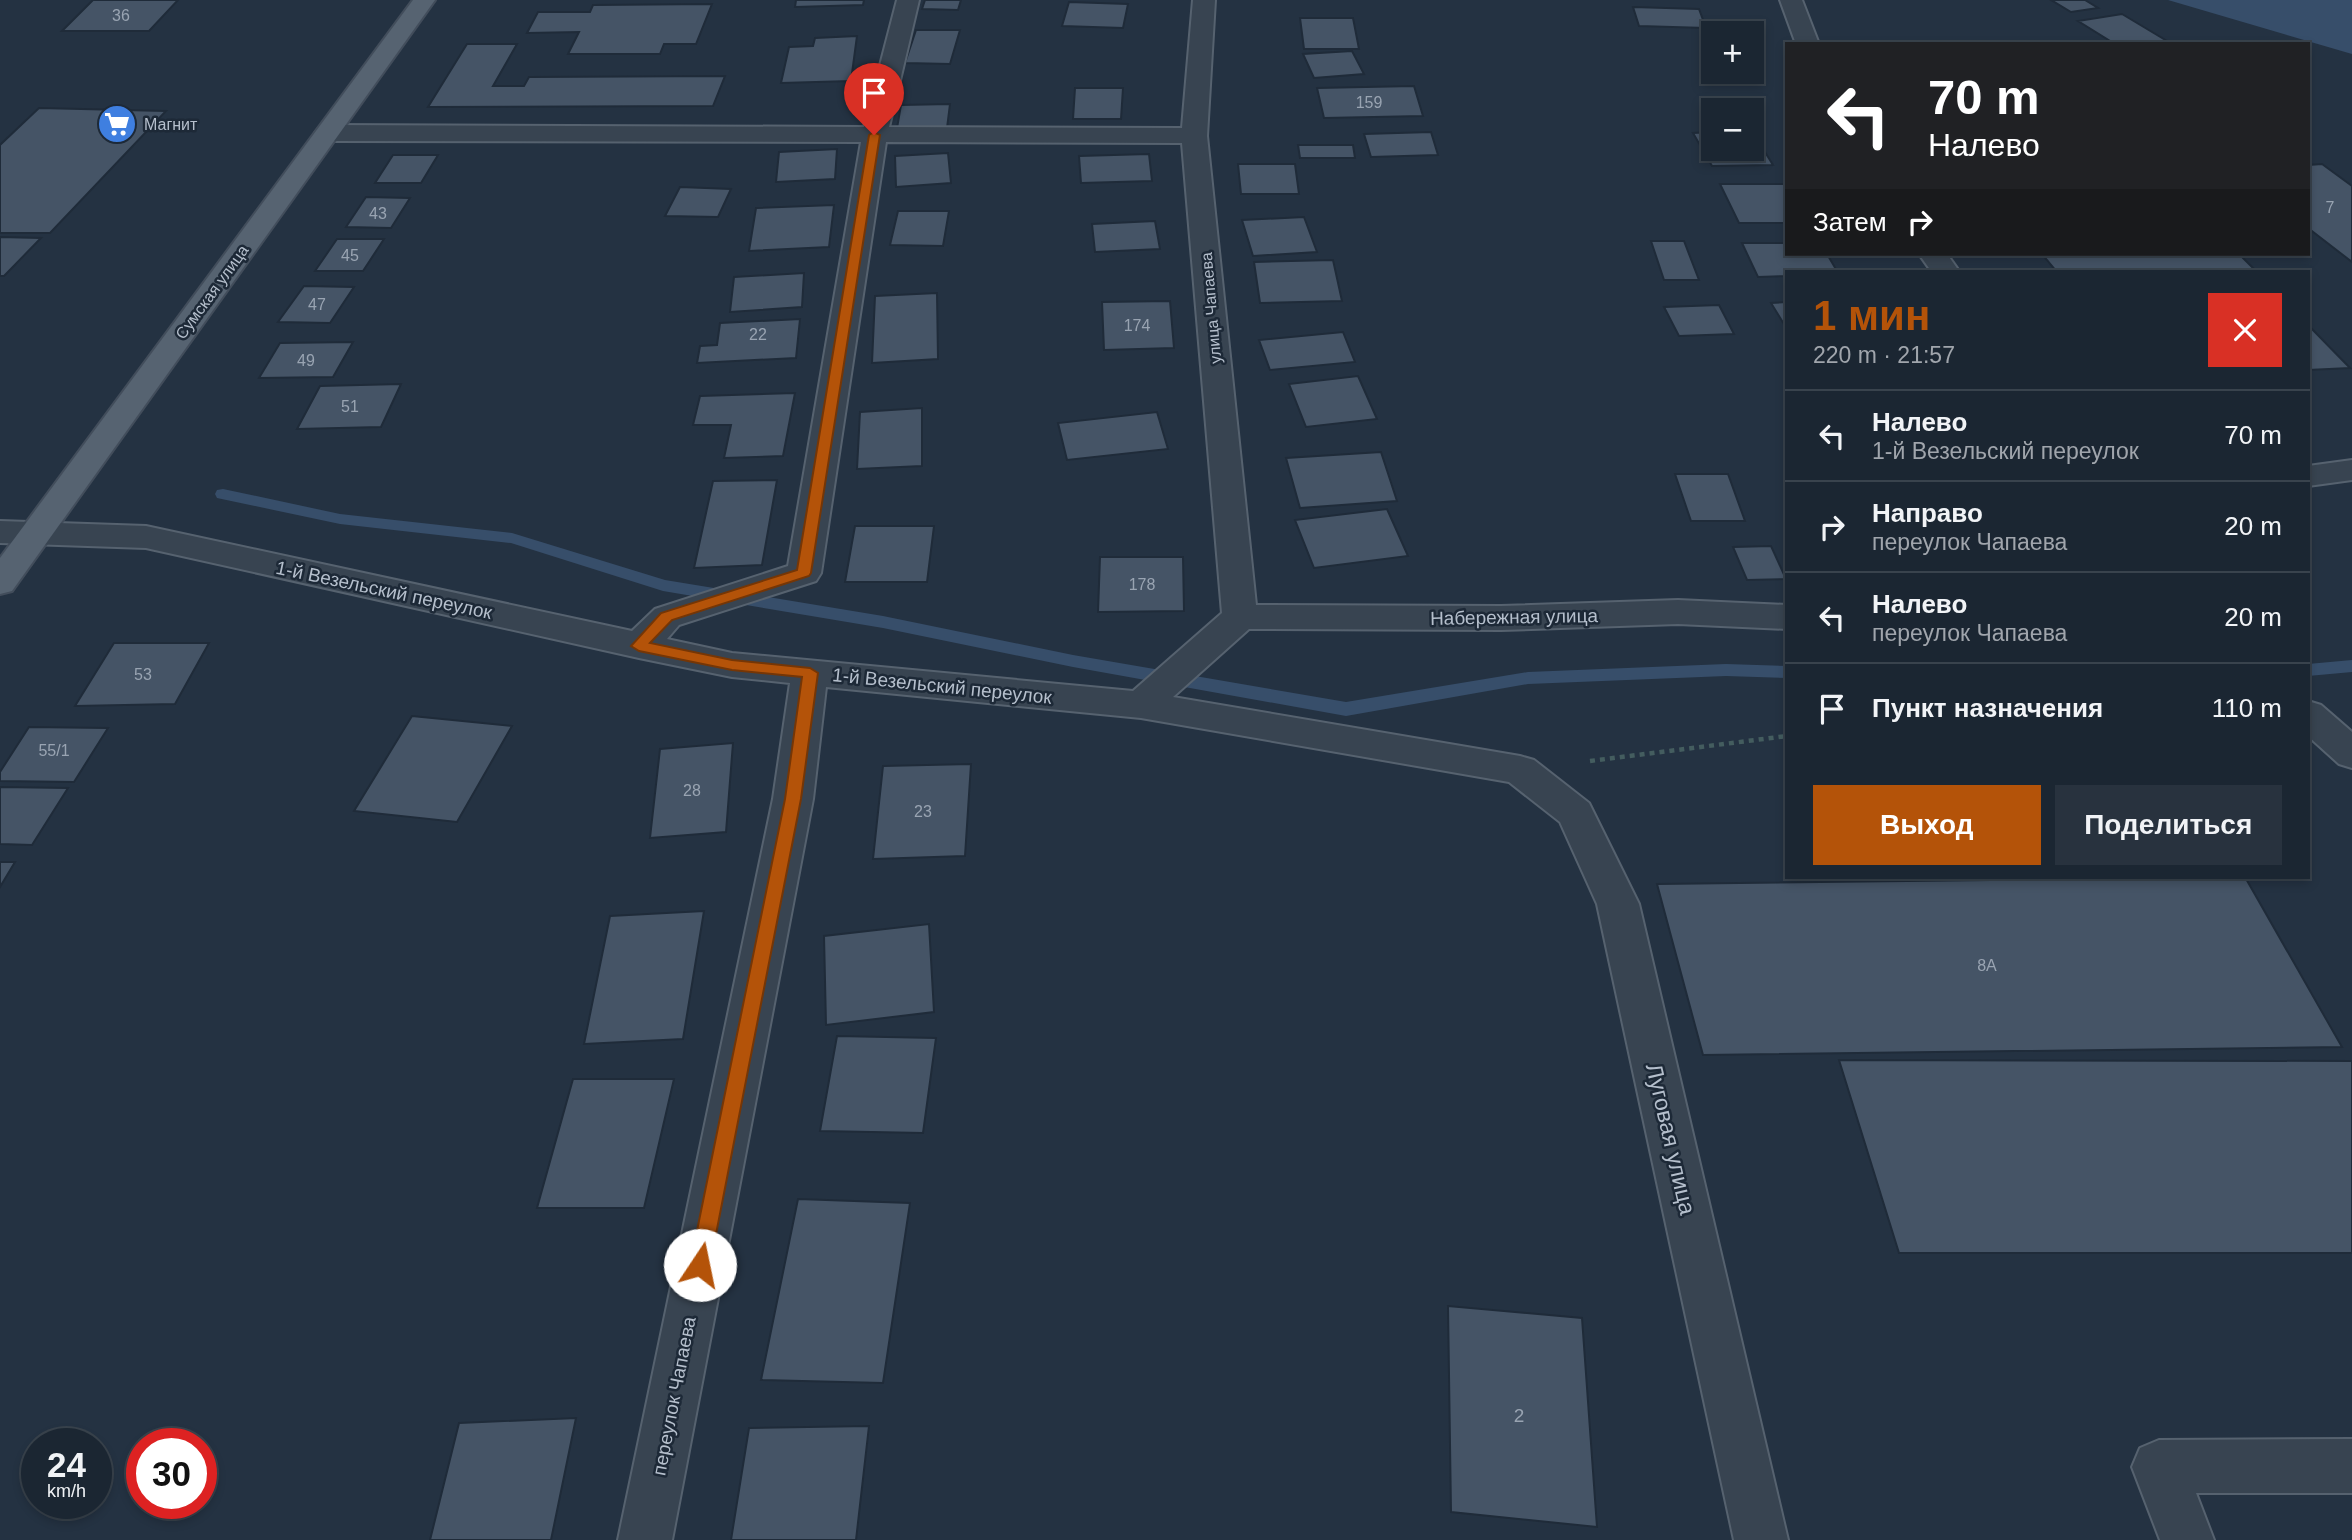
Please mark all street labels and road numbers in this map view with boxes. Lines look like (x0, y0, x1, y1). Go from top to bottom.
street label: Сумская улица (172, 242, 252, 342)
street label: улица Чапаева (1198, 252, 1224, 364)
street label: 1-й Везельский переулок (274, 557, 495, 623)
street label: Набережная улица (1430, 605, 1599, 629)
street label: 1-й Везельский переулок (831, 664, 1053, 708)
street label: Луговая улица (1641, 1061, 1701, 1217)
street label: переулок Чапаева (648, 1314, 700, 1477)

